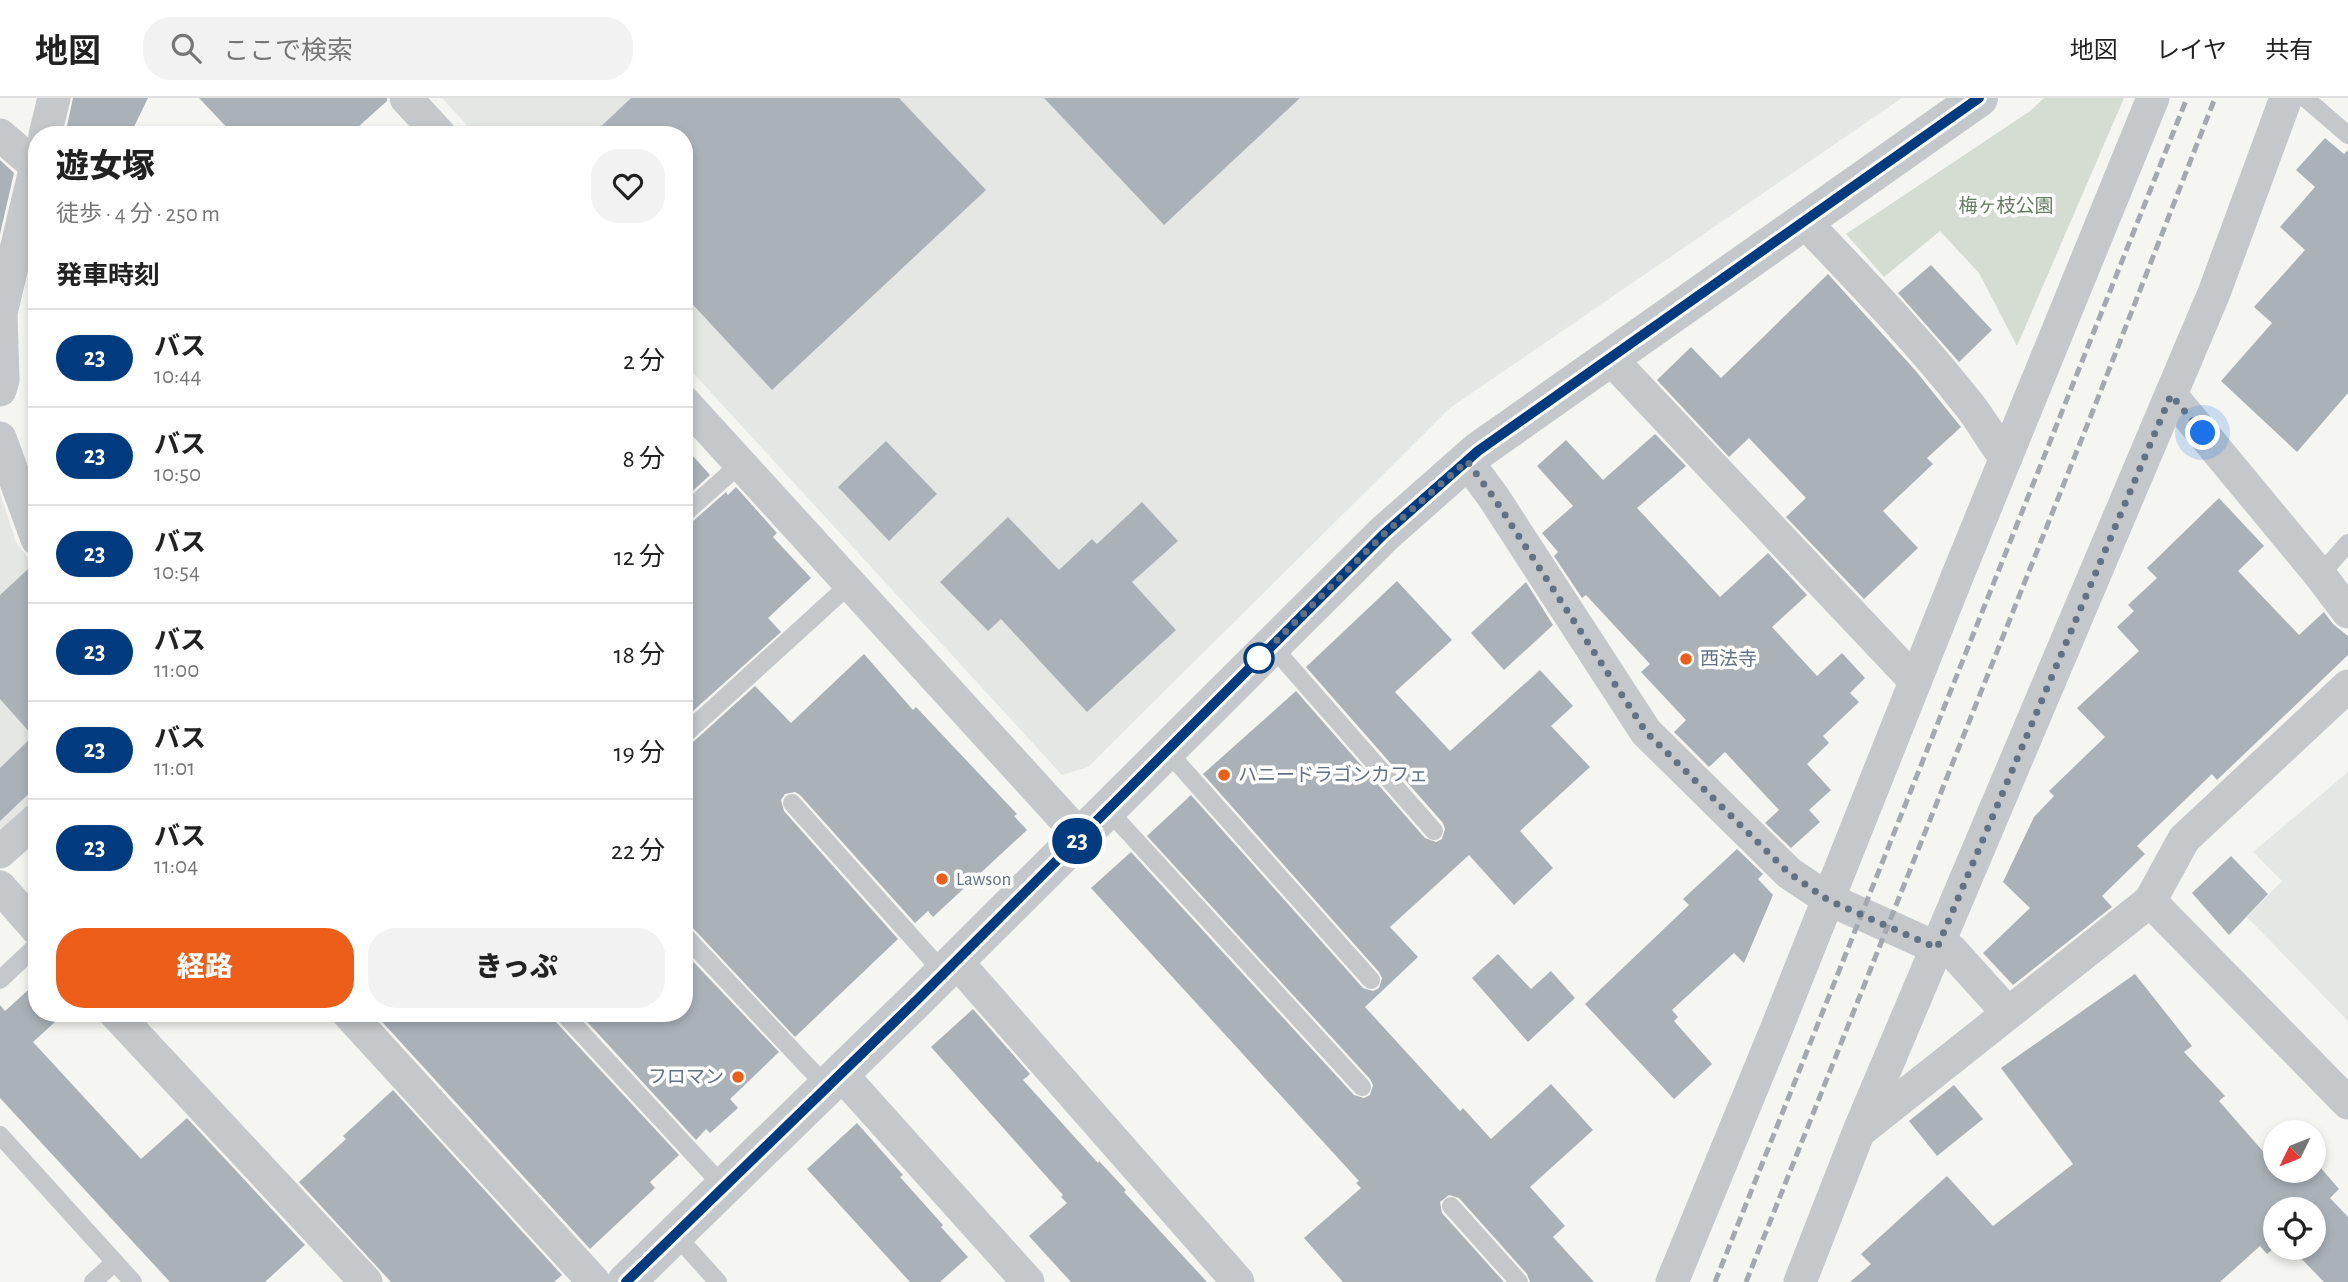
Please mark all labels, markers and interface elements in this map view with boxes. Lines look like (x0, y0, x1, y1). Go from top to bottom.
search box (143, 17, 633, 80)
icon: search (167, 29, 205, 67)
text: 地図 (35, 36, 101, 69)
text: ここで検索 (223, 38, 353, 64)
text: 地図 (2070, 39, 2118, 63)
text: レイヤ (2156, 39, 2227, 63)
text: 共有 (2265, 39, 2313, 63)
button: heart (591, 149, 665, 223)
text: 遊女塚 (56, 151, 155, 184)
park label: 梅ヶ枝公園 (1958, 196, 2054, 216)
text: 徒歩 · 4 分 · 250 m (56, 203, 220, 226)
text: 発車時刻 (56, 263, 160, 289)
text: バス (154, 334, 206, 360)
text: 23 (84, 346, 105, 370)
text: 2 分 (623, 348, 665, 374)
text: 10:44 (154, 365, 201, 388)
your location (2185, 415, 2220, 450)
text: バス (154, 432, 206, 458)
text: 23 (84, 444, 105, 468)
text: 8 分 (622, 446, 665, 472)
text: 10:50 (154, 463, 201, 486)
text: バス (154, 530, 206, 556)
text: 23 (84, 542, 105, 566)
text: 12 分 (614, 544, 665, 570)
text: 10:54 (154, 561, 200, 584)
text: バス (154, 628, 206, 654)
text: 23 (84, 640, 105, 664)
text: 18 分 (613, 642, 665, 668)
unlabelled marker (1244, 643, 1274, 673)
place label: 西法寺 (1700, 648, 1757, 669)
marker: 西法寺 (1678, 651, 1694, 667)
text: 11:00 (154, 659, 199, 682)
text: バス (154, 726, 206, 752)
text: 23 (84, 738, 105, 762)
text: 19 分 (614, 740, 665, 766)
text: 11:01 (154, 757, 195, 780)
place label: ハニードラゴンカフェ (1238, 764, 1428, 785)
marker: ハニードラゴンカフェ (1216, 767, 1232, 783)
line badge: 23 (1046, 818, 1108, 864)
text: バス (154, 824, 206, 850)
text: 23 (1066, 829, 1088, 853)
text: 23 (84, 836, 105, 860)
text: 22 分 (611, 838, 665, 864)
text: 11:04 (154, 855, 198, 878)
place label: Lawson (956, 870, 1011, 889)
marker: Lawson (934, 871, 950, 887)
button: 経路 (56, 928, 354, 1008)
button: きっぷ (368, 928, 665, 1008)
place label: フロマン (648, 1068, 724, 1087)
marker: フロマン (730, 1069, 746, 1085)
north arrow (2263, 1120, 2326, 1183)
map controls (2263, 1120, 2326, 1260)
button: locate (2263, 1197, 2326, 1260)

